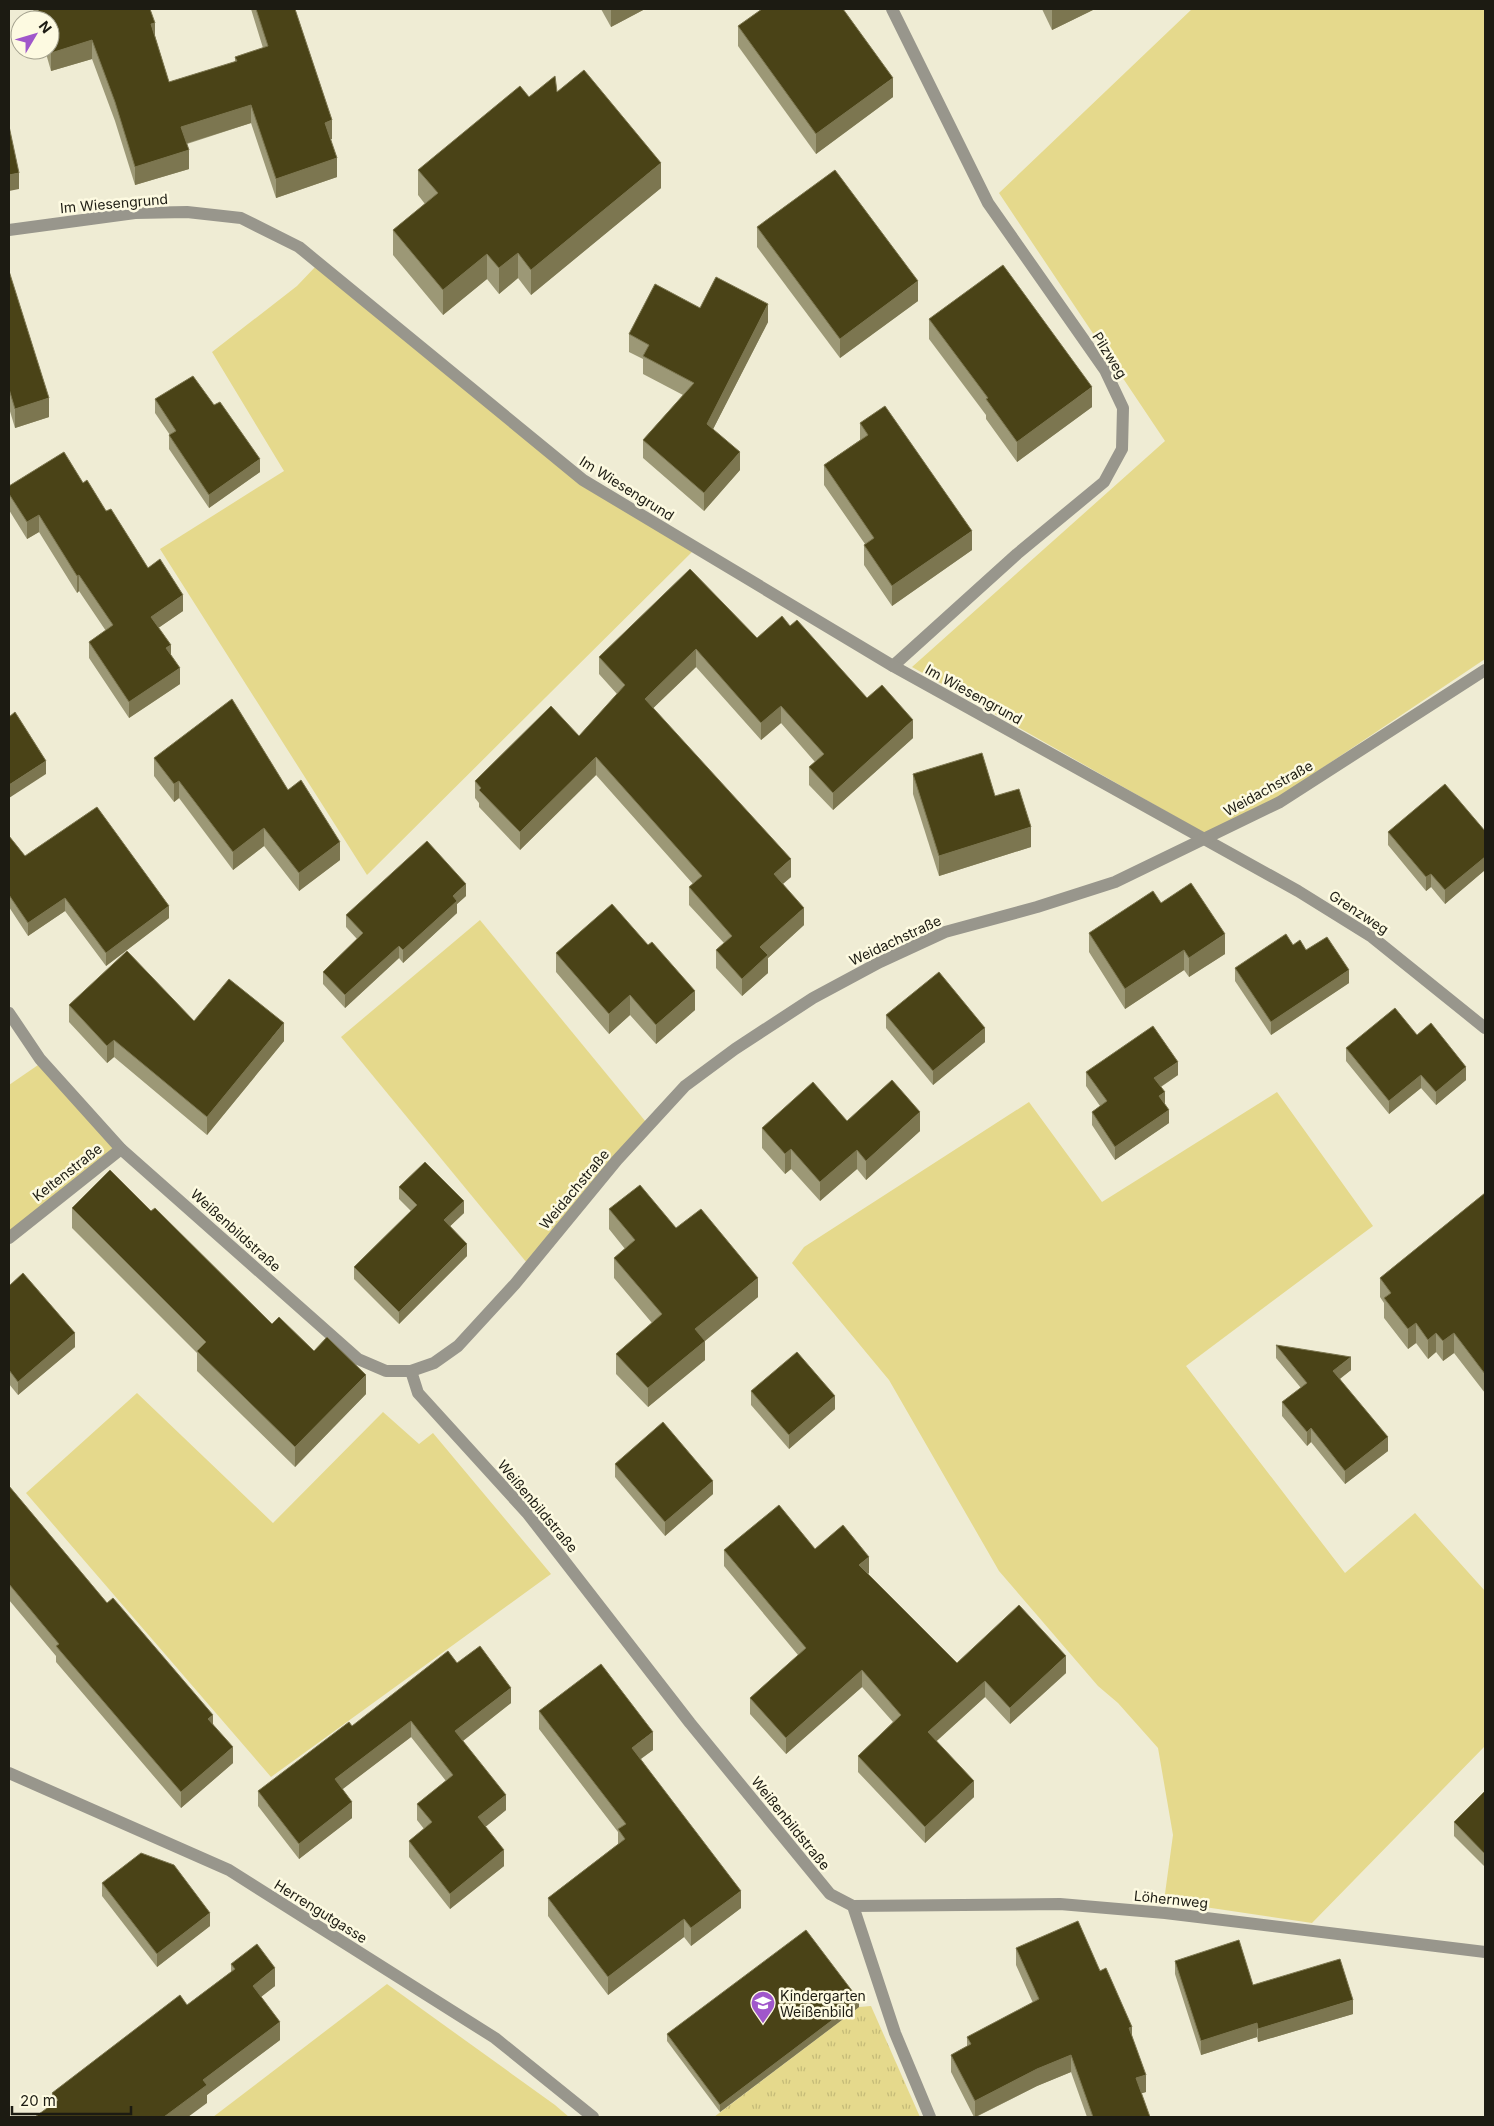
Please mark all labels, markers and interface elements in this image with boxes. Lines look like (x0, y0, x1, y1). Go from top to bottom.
north arrow (10, 10, 60, 60)
text: N (36, 17, 56, 36)
street label: Im Wiesengrund (59, 190, 169, 216)
street label: Pilzweg (1089, 329, 1131, 381)
street label: Im Wiesengrund (577, 452, 677, 524)
street label: Im Wiesengrund (923, 660, 1025, 728)
street label: Weidachstraße (1220, 757, 1316, 819)
street label: Grenzweg (1326, 886, 1392, 938)
street label: Weidachstraße (846, 911, 944, 969)
street label: Keltenstraße (29, 1140, 105, 1204)
street label: Weidachstraße (536, 1146, 612, 1232)
street label: Weißenbildstraße (187, 1185, 285, 1275)
street label: Weißenbildstraße (494, 1456, 582, 1556)
street label: Weißenbildstraße (748, 1773, 834, 1873)
street label: Herrengutgasse (271, 1876, 371, 1946)
street label: Löhernweg (1133, 1887, 1209, 1911)
place label: Kindergarten Weißenbild (780, 1987, 866, 2020)
school or university icon: Kindergarten Weißenbild (750, 1990, 776, 2024)
scale bar (12, 2084, 131, 2116)
text: 20 m (20, 2091, 56, 2110)

